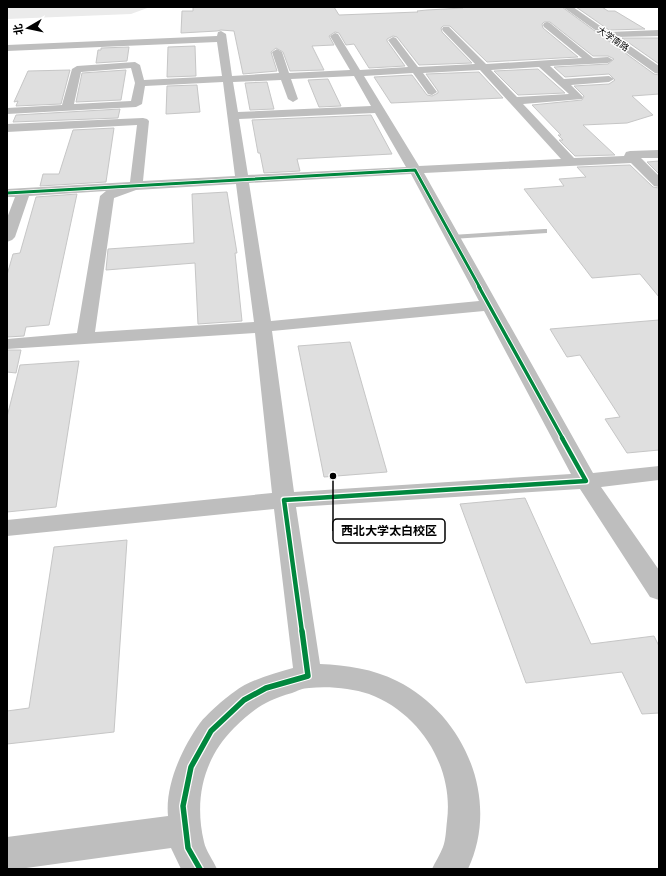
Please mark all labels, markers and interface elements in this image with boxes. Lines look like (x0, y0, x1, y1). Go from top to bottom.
north arrow (8, 8, 48, 48)
text: 北 (11, 23, 26, 36)
street label: 大学南路 (595, 25, 631, 53)
callout: 西北大学太白校区 (333, 519, 445, 543)
text: 西北大学太白校区 (341, 524, 437, 538)

